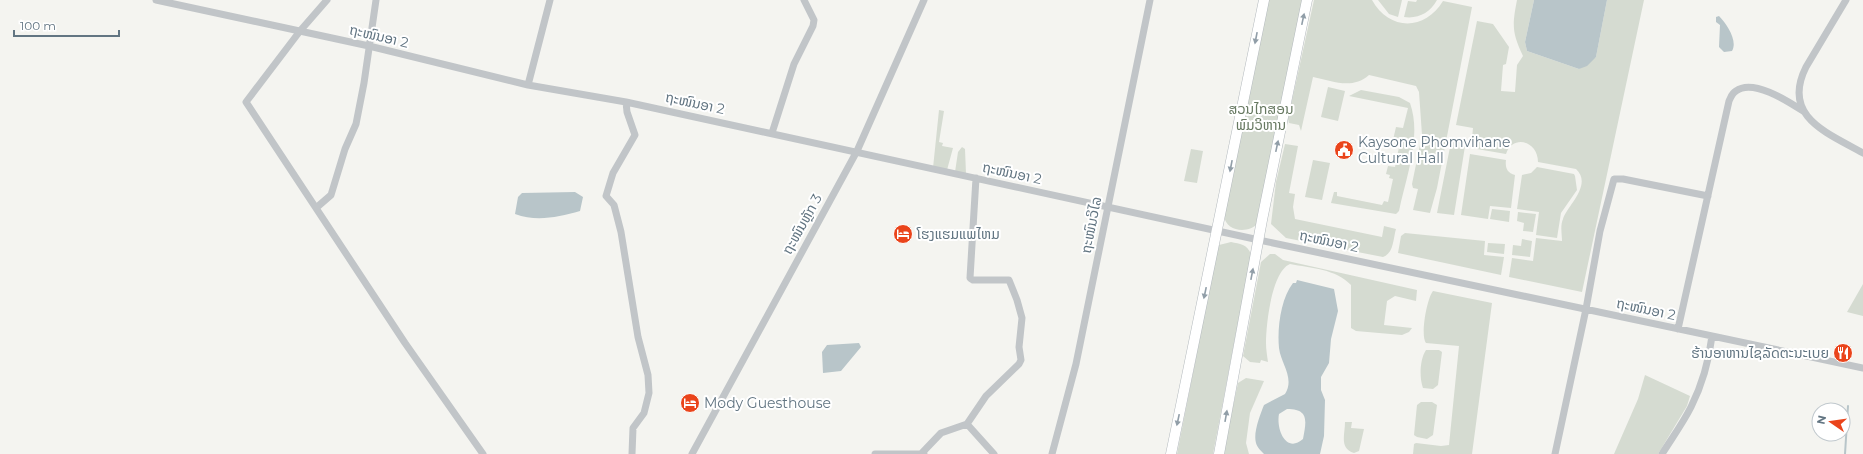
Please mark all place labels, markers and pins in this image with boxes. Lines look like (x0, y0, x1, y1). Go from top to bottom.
place label: Kaysone Phomvihane Cultural Hall (1358, 133, 1510, 167)
public building icon: Kaysone Phomvihane Cultural Hall (1333, 139, 1355, 161)
hotel icon: ໂຮງແຮມແພໄຫມ (892, 223, 914, 245)
place label: ໂຮງແຮມແພໄຫມ (916, 225, 1000, 243)
restaurant icon: ຮ້ານອາຫານໄຊລັດຕະນະເບຍ (1832, 342, 1854, 364)
place label: ຮ້ານອາຫານໄຊລັດຕະນະເບຍ (1691, 344, 1829, 362)
hotel icon: Mody Guesthouse (679, 392, 701, 414)
place label: Mody Guesthouse (704, 394, 831, 412)

